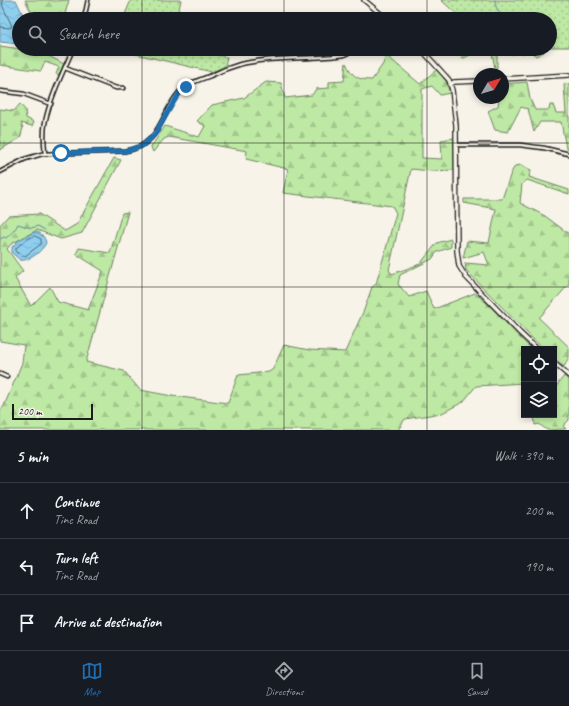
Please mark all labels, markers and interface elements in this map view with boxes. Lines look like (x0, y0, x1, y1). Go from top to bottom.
search box (12, 12, 557, 56)
icon: search (26, 23, 48, 45)
text: Search here (58, 25, 119, 44)
north arrow (473, 68, 509, 104)
route end (177, 78, 195, 96)
route start (52, 144, 70, 162)
map controls (521, 346, 557, 418)
button: locate (521, 346, 557, 382)
button: layers (521, 382, 557, 418)
scale bar (12, 402, 93, 421)
text: 200 m (18, 404, 42, 418)
text: 5 min (16, 446, 48, 467)
text: Walk · 390 m (494, 448, 553, 464)
text: Continue (54, 493, 99, 512)
icon: ahead (16, 500, 38, 522)
text: 200 m (525, 503, 553, 519)
text: Tinc Road (54, 512, 97, 528)
text: Turn left (54, 549, 97, 568)
icon: left (16, 556, 38, 578)
text: 190 m (525, 559, 553, 575)
text: Tinc Road (54, 568, 97, 584)
icon: arrive (16, 612, 38, 634)
text: Arrive at destination (54, 613, 161, 632)
tab: Map (81, 660, 103, 698)
tab: Directions (265, 660, 304, 698)
tab: Saved (466, 660, 488, 698)

